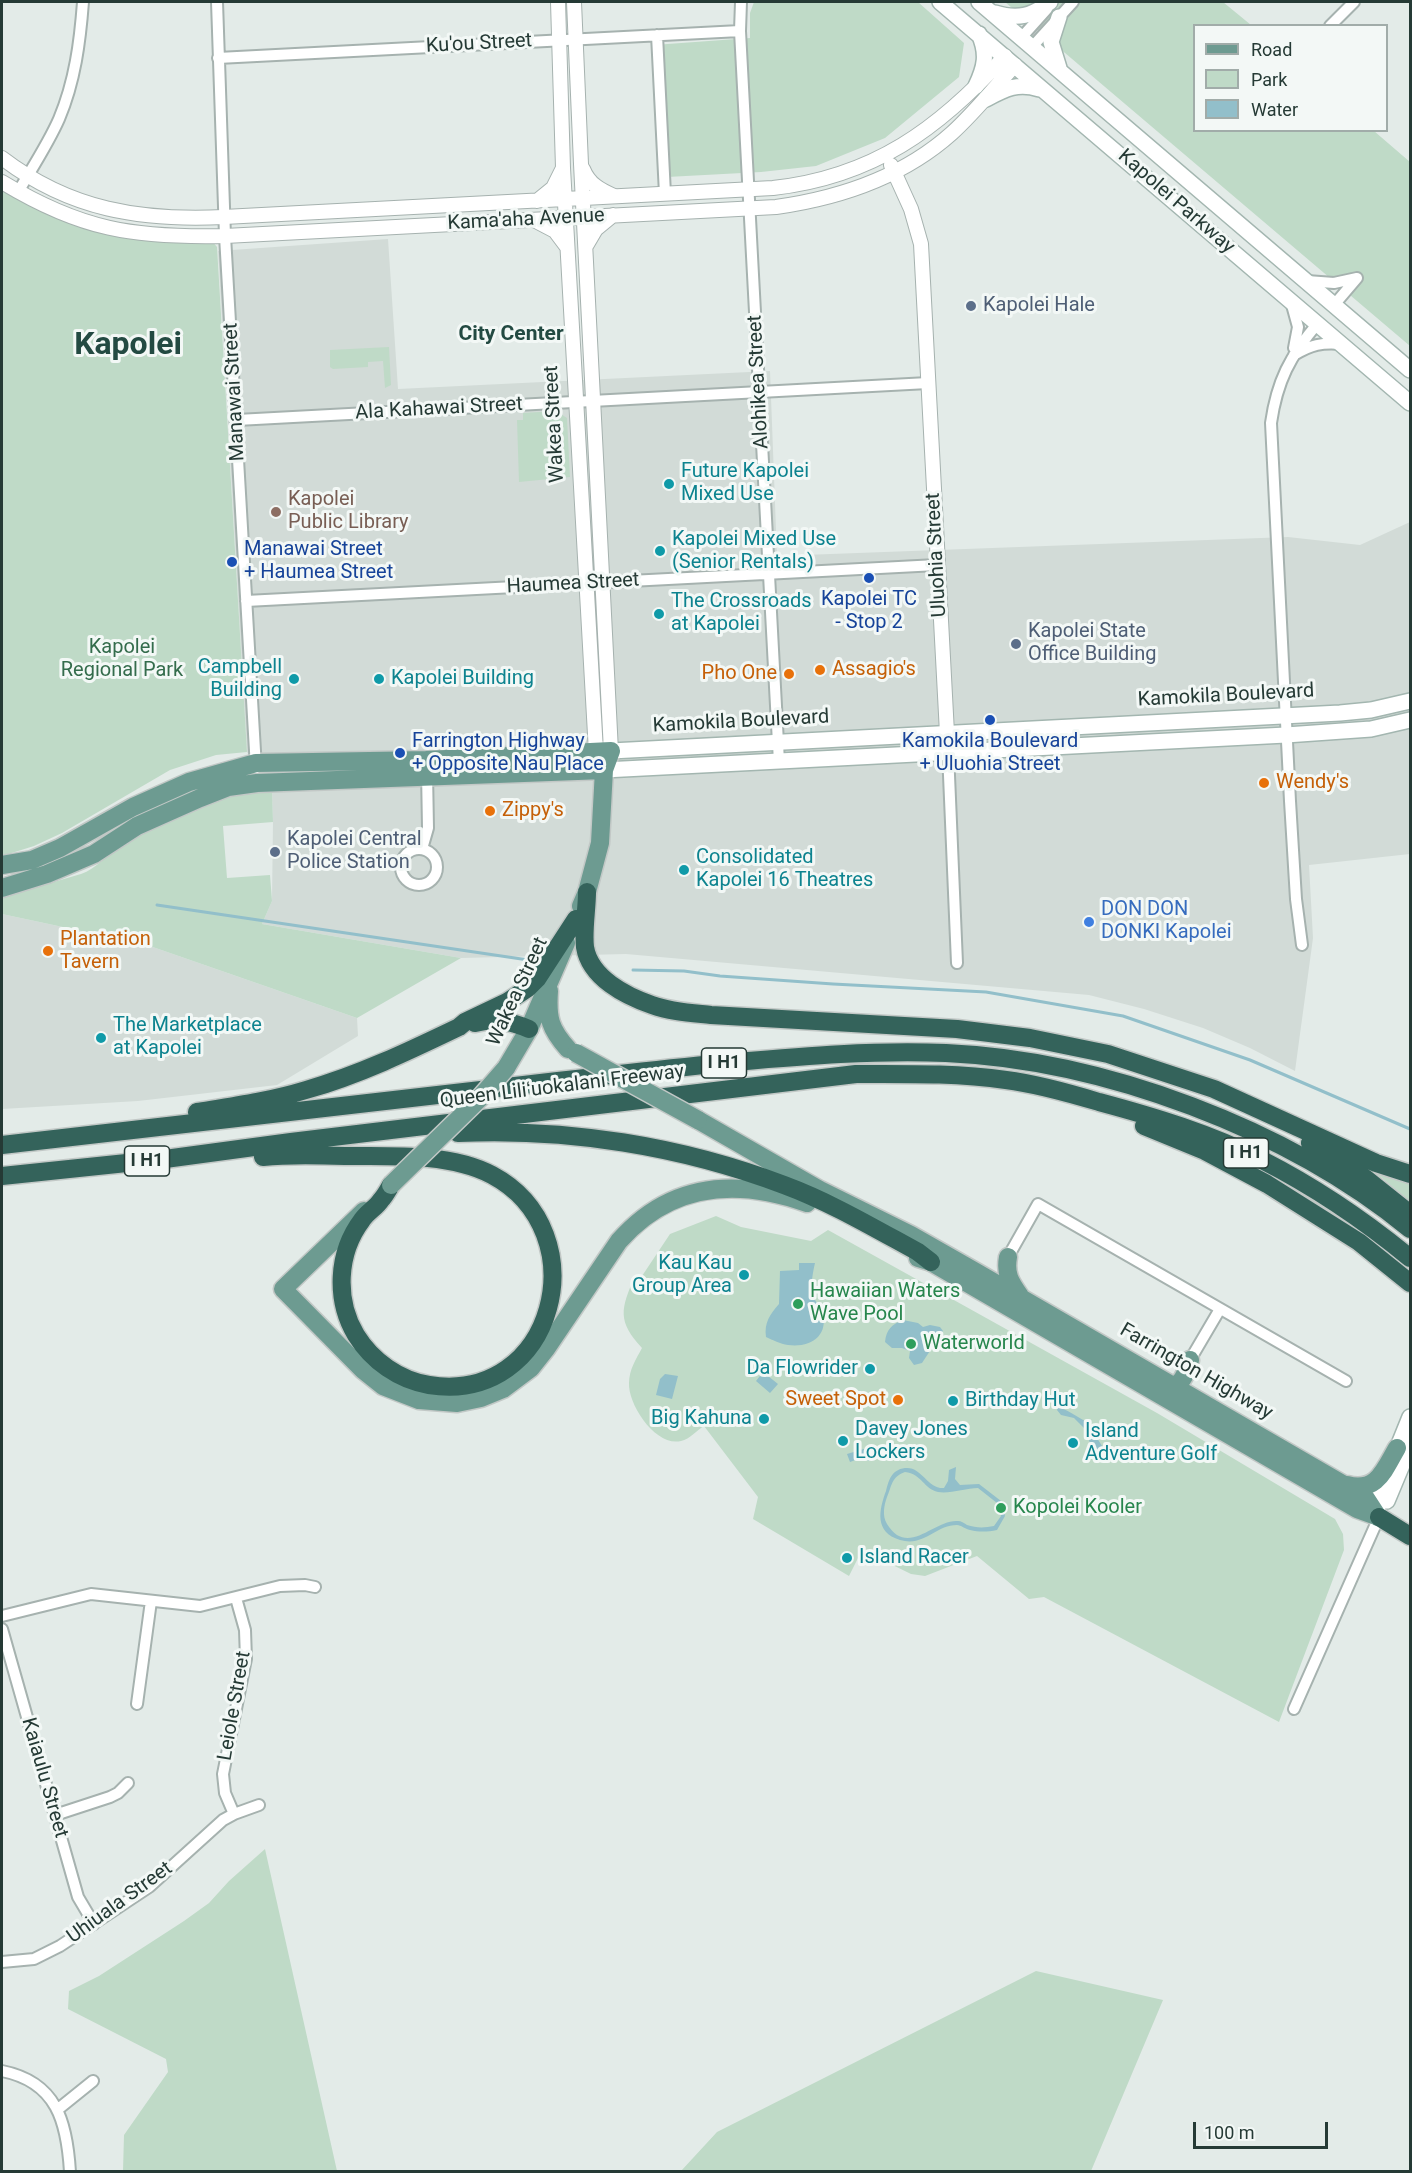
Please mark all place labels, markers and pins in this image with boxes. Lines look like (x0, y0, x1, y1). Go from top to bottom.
place label: Kapolei Hale (983, 294, 1095, 318)
marker: Kapolei Hale (964, 299, 978, 313)
place label: Future Kapolei Mixed Use (681, 460, 809, 507)
marker: Future Kapolei Mixed Use (662, 477, 676, 491)
place label: Kapolei Public Library (288, 488, 409, 535)
marker: Kapolei Public Library (269, 505, 283, 519)
place label: Kapolei Mixed Use (Senior Rentals) (672, 528, 836, 575)
place label: Manawai Street + Haumea Street (244, 538, 393, 585)
marker: Kapolei Mixed Use (Senior Rentals) (653, 544, 667, 558)
marker: Manawai Street + Haumea Street (225, 555, 239, 569)
marker: Kapolei TC - Stop 2 (862, 571, 876, 585)
place label: Kapolei TC - Stop 2 (821, 588, 917, 635)
place label: The Crossroads at Kapolei (671, 590, 812, 637)
marker: The Crossroads at Kapolei (652, 607, 666, 621)
place label: Kapolei State Office Building (1028, 620, 1156, 667)
marker: Kapolei State Office Building (1009, 637, 1023, 651)
place label: Campbell Building (198, 656, 282, 703)
place label: Assagio's (832, 658, 916, 682)
place label: Pho One (702, 662, 777, 686)
marker: Assagio's (813, 663, 827, 677)
place label: Kapolei Building (391, 667, 534, 691)
marker: Pho One (782, 667, 796, 681)
marker: Campbell Building (287, 672, 301, 686)
marker: Kapolei Building (372, 672, 386, 686)
marker: Kamokila Boulevard + Uluohia Street (983, 713, 997, 727)
place label: Farrington Highway + Opposite Nau Place (412, 730, 604, 777)
place label: Kamokila Boulevard + Uluohia Street (902, 730, 1078, 777)
marker: Farrington Highway + Opposite Nau Place (393, 746, 407, 760)
place label: Wendy's (1276, 771, 1349, 795)
marker: Wendy's (1257, 776, 1271, 790)
place label: Zippy's (502, 799, 564, 823)
marker: Zippy's (483, 804, 497, 818)
place label: Kapolei Central Police Station (287, 828, 422, 875)
marker: Kapolei Central Police Station (268, 845, 282, 859)
place label: Consolidated Kapolei 16 Theatres (696, 846, 873, 893)
marker: Consolidated Kapolei 16 Theatres (677, 863, 691, 877)
place label: DON DON DONKI Kapolei (1101, 898, 1231, 945)
marker: DON DON DONKI Kapolei (1082, 915, 1096, 929)
place label: Plantation Tavern (60, 928, 151, 975)
marker: Plantation Tavern (41, 944, 55, 958)
place label: The Marketplace at Kapolei (113, 1014, 262, 1061)
marker: The Marketplace at Kapolei (94, 1031, 108, 1045)
place label: Kau Kau Group Area (632, 1252, 732, 1299)
marker: Kau Kau Group Area (737, 1268, 751, 1282)
place label: Hawaiian Waters Wave Pool (810, 1280, 960, 1327)
marker: Hawaiian Waters Wave Pool (791, 1297, 805, 1311)
place label: Waterworld (923, 1332, 1025, 1356)
marker: Waterworld (904, 1337, 918, 1351)
place label: Da Flowrider (746, 1357, 858, 1381)
marker: Da Flowrider (863, 1362, 877, 1376)
place label: Sweet Spot (785, 1388, 886, 1412)
place label: Birthday Hut (965, 1389, 1075, 1413)
marker: Sweet Spot (891, 1393, 905, 1407)
marker: Birthday Hut (946, 1394, 960, 1408)
place label: Big Kahuna (651, 1407, 752, 1431)
marker: Big Kahuna (757, 1412, 771, 1426)
place label: Davey Jones Lockers (855, 1418, 968, 1465)
place label: Island Adventure Golf (1085, 1420, 1217, 1467)
marker: Davey Jones Lockers (836, 1434, 850, 1448)
marker: Island Adventure Golf (1066, 1436, 1080, 1450)
place label: Kopolei Kooler (1013, 1496, 1142, 1520)
marker: Kopolei Kooler (994, 1501, 1008, 1515)
place label: Island Racer (859, 1546, 969, 1570)
marker: Island Racer (840, 1551, 854, 1565)

